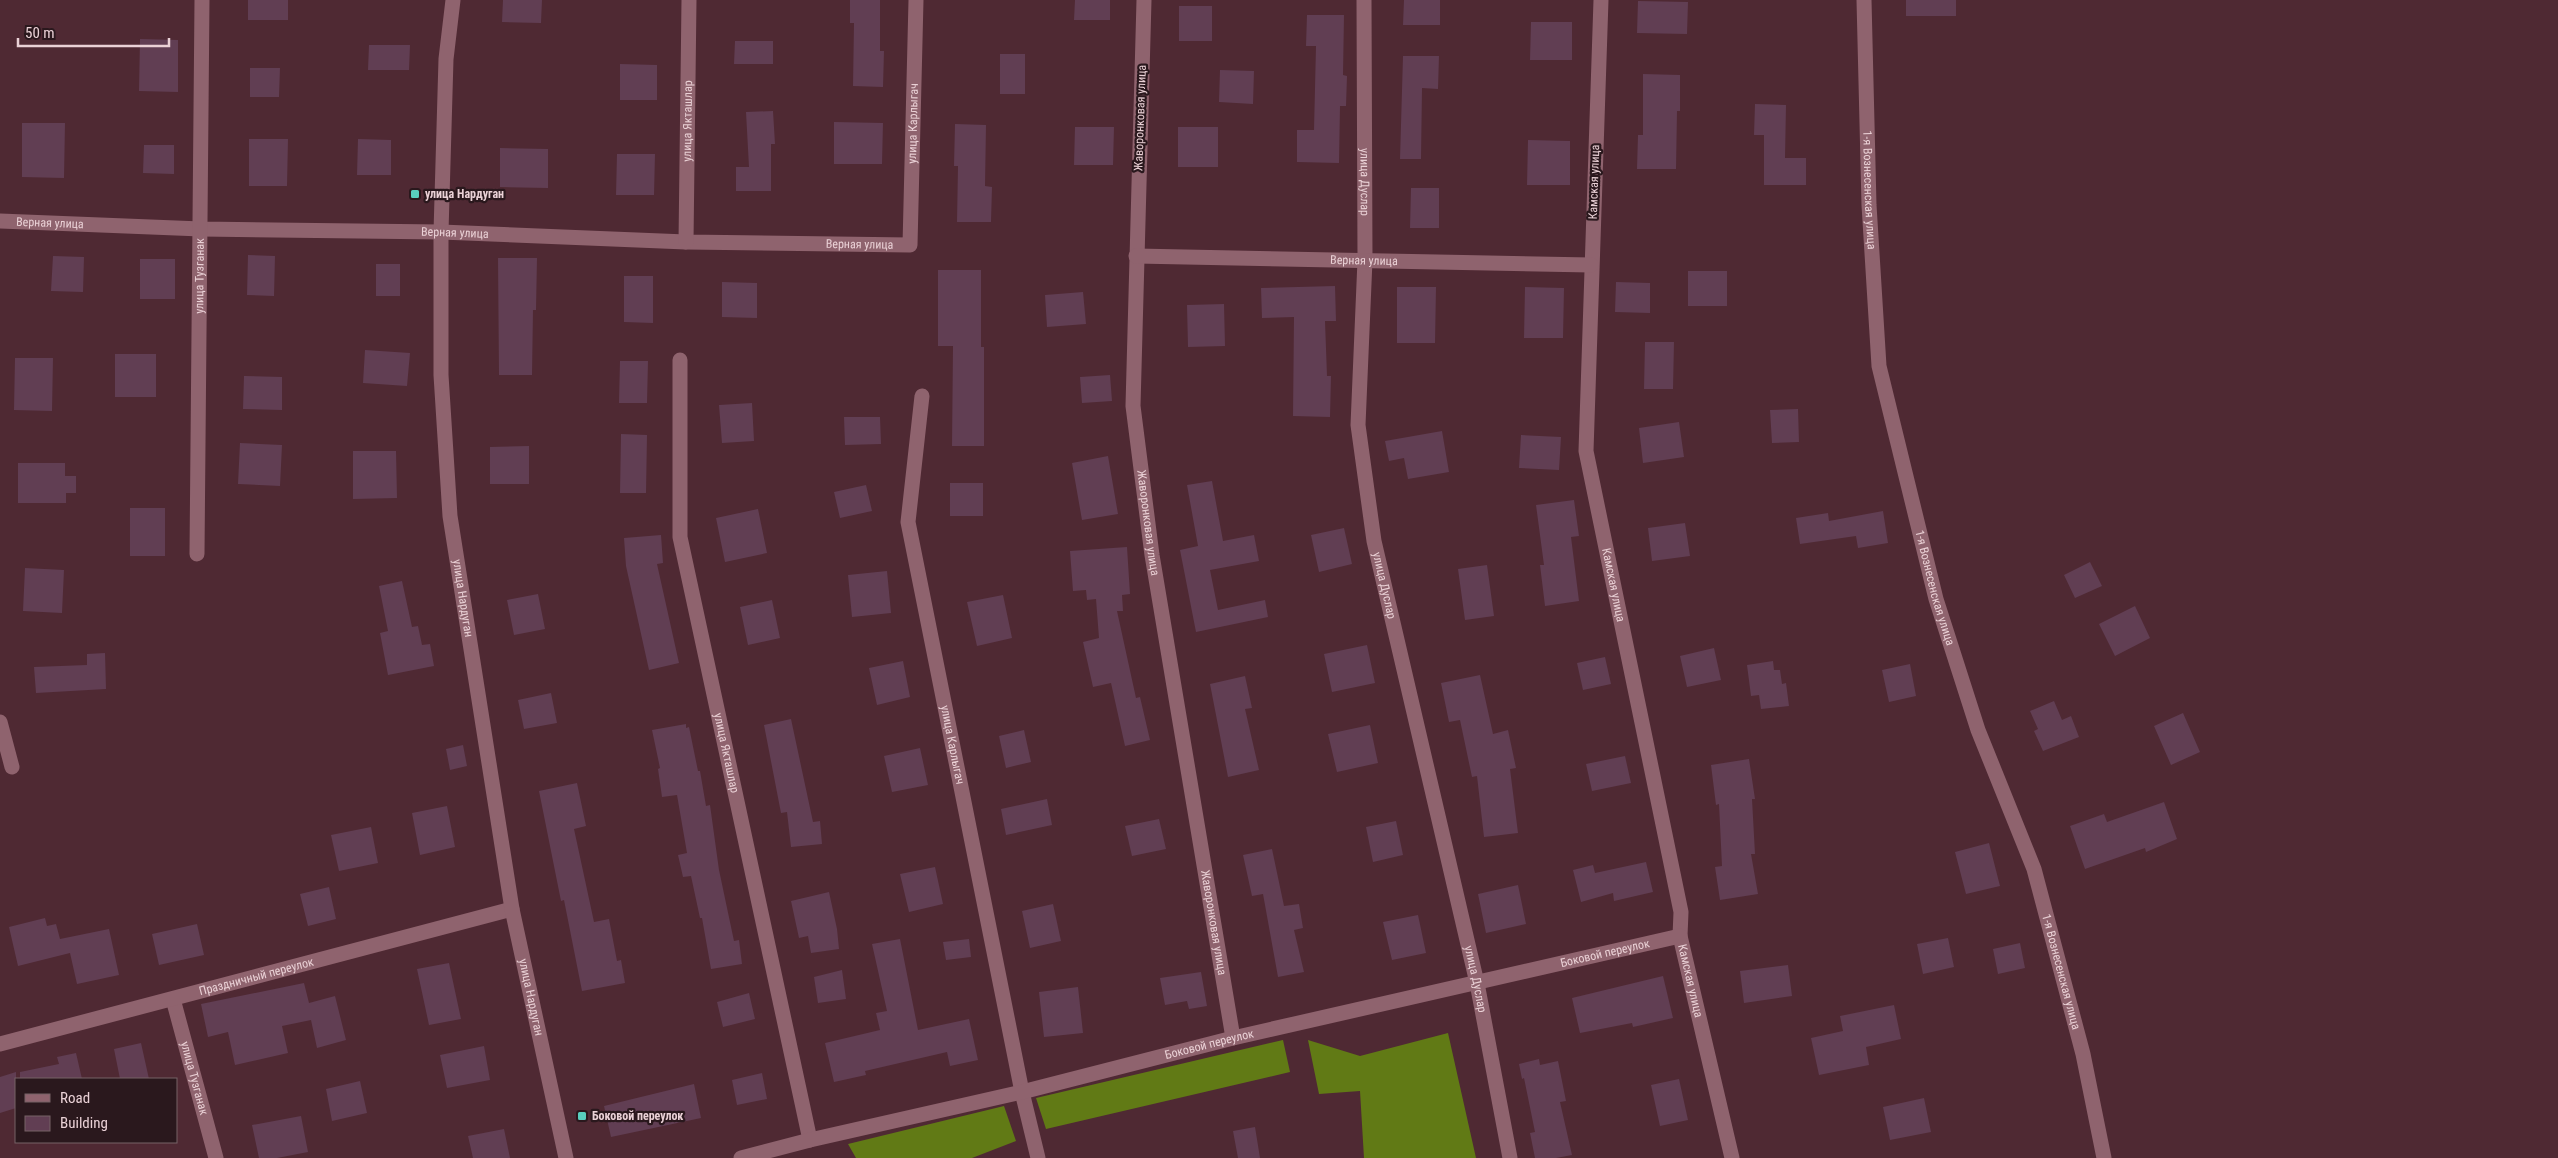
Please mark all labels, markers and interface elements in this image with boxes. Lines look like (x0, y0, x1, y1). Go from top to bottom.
scale bar (18, 15, 169, 47)
text: 50 m (25, 24, 55, 42)
street label: Жаворонковая улица (1131, 64, 1149, 171)
street label: улица Якташлар (680, 80, 695, 162)
street label: улица Карлыгач (905, 83, 921, 164)
street label: 1-я Вознесенская улица (1860, 130, 1879, 250)
street label: Камская улица (1586, 144, 1602, 220)
street label: улица Дуслар (1358, 148, 1372, 216)
place label: улица Нардуган (425, 187, 504, 201)
marker: улица Нардуган (409, 188, 421, 200)
street label: Верная улица (16, 215, 84, 231)
street label: Верная улица (421, 225, 489, 241)
street label: Верная улица (826, 237, 894, 252)
street label: улица Тузганак (192, 238, 207, 314)
street label: Верная улица (1330, 253, 1398, 268)
street label: Жаворонковая улица (1134, 469, 1162, 577)
street label: 1-я Вознесенская улица (1912, 529, 1957, 647)
street label: Камская улица (1599, 547, 1628, 623)
street label: улица Дуслар (1370, 551, 1399, 620)
street label: улица Нардуган (450, 558, 476, 638)
street label: улица Карлыгач (938, 704, 967, 786)
street label: улица Якташлар (711, 712, 742, 794)
street label: Жаворонковая улица (1198, 869, 1229, 976)
street label: 1-я Вознесенская улица (2039, 912, 2083, 1031)
street label: Боковой переулок (1559, 936, 1651, 970)
street label: Камская улица (1675, 943, 1706, 1019)
street label: улица Дуслар (1462, 944, 1489, 1014)
street label: Праздничный переулок (197, 955, 315, 998)
street label: улица Нардуган (516, 957, 546, 1037)
street label: Боковой переулок (1163, 1026, 1255, 1062)
street label: улица Тузганак (178, 1040, 211, 1117)
legend (15, 1078, 178, 1143)
text: Road (60, 1089, 90, 1107)
place label: Боковой переулок (592, 1109, 683, 1123)
marker: Боковой переулок (576, 1110, 588, 1122)
text: Building (60, 1114, 108, 1132)

